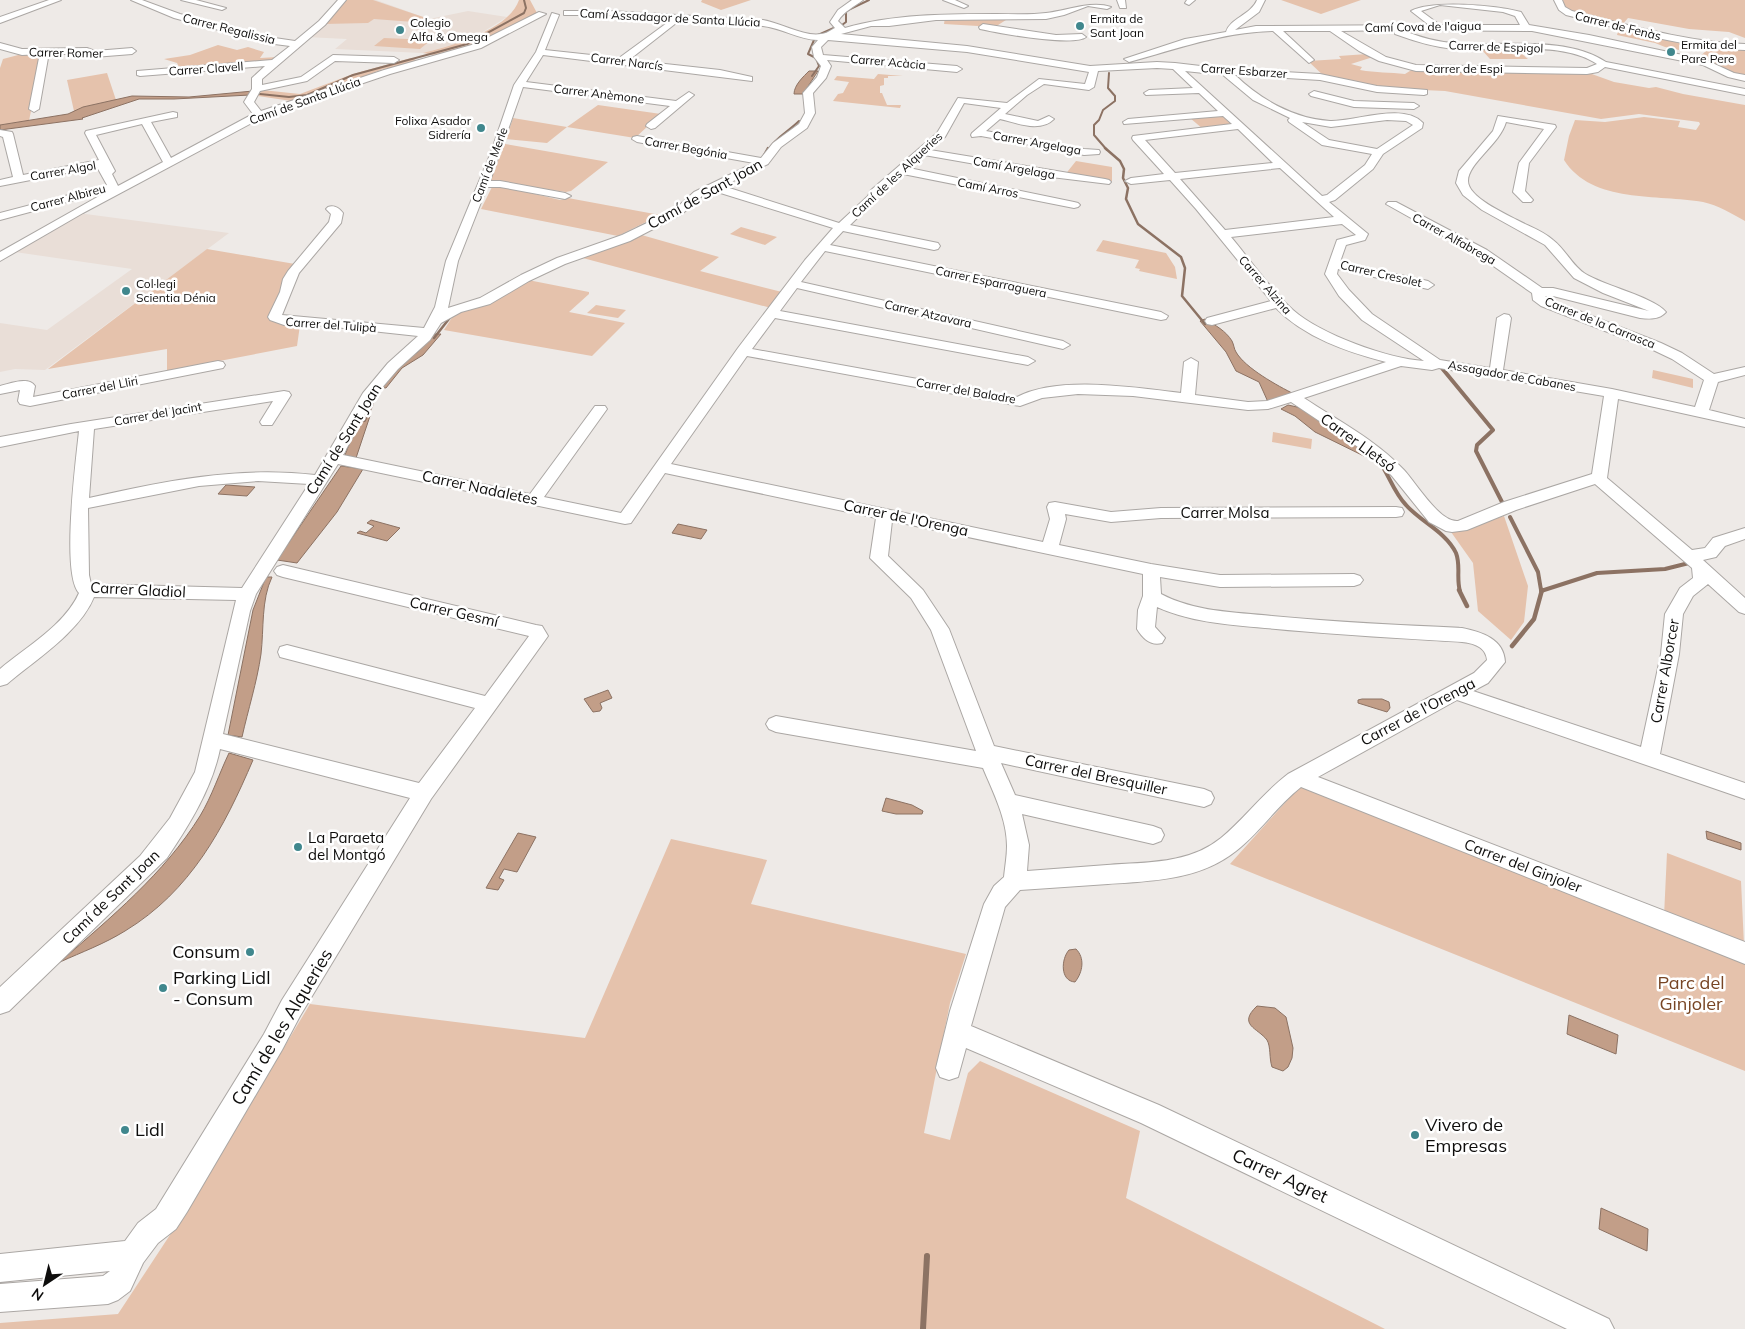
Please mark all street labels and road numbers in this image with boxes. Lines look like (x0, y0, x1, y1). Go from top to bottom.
street label: Camí Assadagor de Santa Llúcia (579, 5, 761, 30)
street label: Carrer de Fenàs (1574, 8, 1663, 43)
street label: Carrer Regalissia (181, 10, 277, 47)
street label: Camí Cova de l'aigua (1365, 18, 1481, 35)
street label: Carrer de Espigol (1448, 37, 1544, 56)
street label: Carrer Romer (29, 44, 104, 61)
street label: Carrer Narcís (590, 50, 664, 73)
street label: Carrer Acàcia (850, 51, 926, 72)
street label: Carrer Clavell (168, 58, 244, 79)
street label: Carrer Esbarzer (1200, 60, 1288, 81)
street label: Carrer de Espi (1425, 61, 1503, 76)
street label: Camí de Santa Llúcia (247, 73, 362, 128)
street label: Carrer Anèmone (553, 81, 645, 107)
street label: Camí de Merle (468, 125, 511, 204)
street label: Carrer Argelaga (992, 127, 1082, 158)
street label: Camí de les Alqueries (848, 129, 945, 221)
street label: Carrer Begónia (644, 133, 729, 162)
street label: Camí Argelaga (972, 153, 1056, 182)
street label: Camí de Sant Joan (644, 154, 765, 233)
street label: Carrer Algol (29, 157, 97, 184)
street label: Camí Arros (956, 174, 1020, 201)
street label: Carrer Albireu (29, 180, 107, 215)
street label: Carrer Alfabrega (1410, 209, 1499, 268)
street label: Carrer Alzina (1236, 252, 1295, 317)
street label: Carrer Cresolet (1339, 257, 1423, 290)
street label: Carrer Esparraguera (934, 262, 1048, 301)
street label: Carrer de la Carrasca (1543, 293, 1658, 352)
street label: Carrer Atzavara (883, 296, 973, 331)
street label: Carrer del Tulipà (285, 314, 377, 335)
street label: Assagador de Cabanes (1447, 357, 1577, 394)
street label: Carrer del Lliri (61, 373, 139, 402)
street label: Carrer del Baladre (915, 374, 1017, 407)
street label: Camí de Sant Joan (302, 379, 386, 498)
street label: Carrer del Jacint (113, 398, 203, 429)
street label: Carrer Lletsó (1317, 409, 1400, 476)
street label: Carrer Nadaletes (420, 466, 540, 509)
street label: Carrer de l'Orenga (842, 495, 970, 540)
street label: Carrer Molsa (1181, 503, 1269, 522)
street label: Carrer Gladiol (90, 578, 186, 601)
street label: Carrer Gesmí (408, 592, 502, 631)
street label: Carrer Alborcer (1646, 617, 1683, 725)
street label: Carrer de l'Orenga (1357, 673, 1478, 750)
street label: Carrer del Bresquiller (1023, 750, 1170, 799)
street label: Carrer del Ginjoler (1462, 834, 1585, 897)
street label: Camí de Sant Joan (58, 845, 163, 948)
street label: Camí de les Alqueries (226, 944, 337, 1109)
street label: Carrer Agret (1229, 1143, 1332, 1208)

